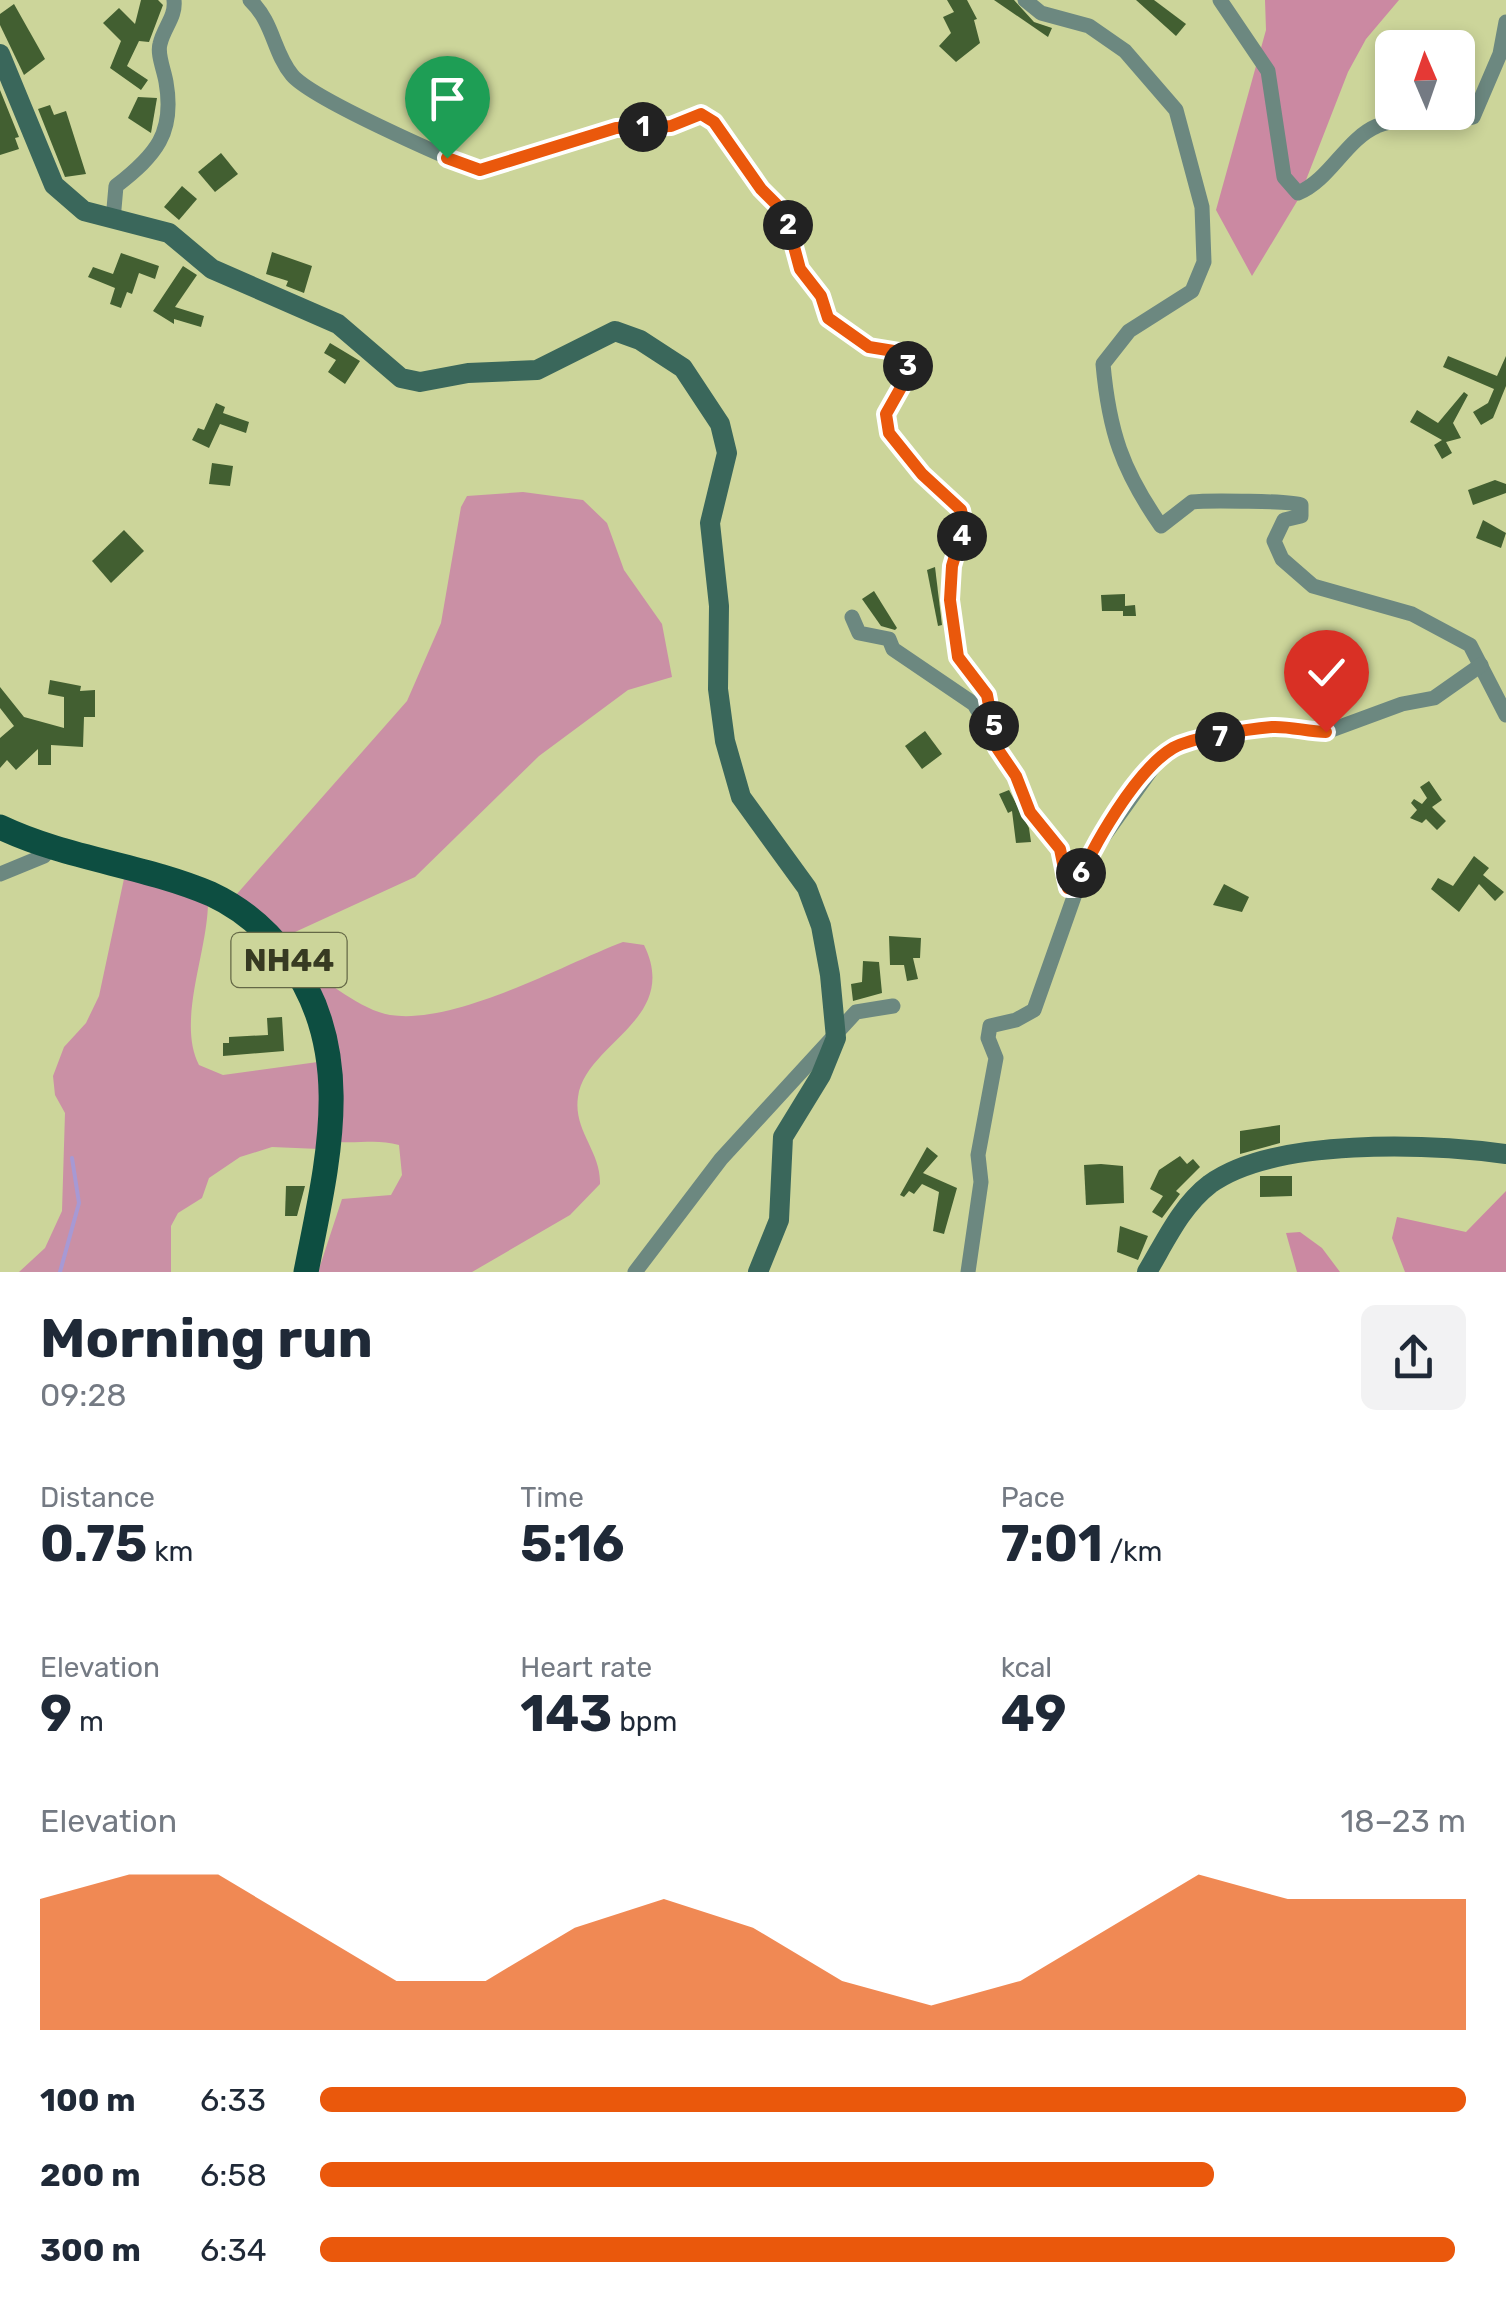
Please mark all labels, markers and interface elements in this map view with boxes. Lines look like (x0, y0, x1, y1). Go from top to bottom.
north arrow (1375, 30, 1475, 130)
map controls (1375, 30, 1475, 130)
pin (405, 56, 490, 159)
icon: arrive (420, 71, 475, 126)
pin: 1 (618, 102, 668, 152)
text: 1 (636, 110, 650, 143)
pin: 2 (763, 200, 813, 250)
text: 2 (779, 208, 797, 241)
pin: 3 (883, 341, 933, 391)
text: 3 (899, 349, 917, 382)
pin: 4 (937, 511, 987, 561)
text: 4 (952, 519, 972, 552)
pin (1284, 630, 1369, 733)
icon: check (1299, 645, 1354, 700)
pin: 5 (969, 701, 1019, 751)
text: 5 (985, 709, 1003, 742)
pin: 7 (1195, 712, 1245, 762)
text: 7 (1212, 720, 1228, 753)
pin: 6 (1056, 848, 1106, 898)
text: 6 (1072, 856, 1090, 889)
road number: NH44 (232, 933, 346, 987)
button: share (1361, 1305, 1466, 1410)
text: Morning run (40, 1306, 373, 1371)
text: 09:28 (40, 1376, 127, 1414)
text: Distance (40, 1481, 155, 1514)
text: Time (520, 1481, 584, 1514)
text: Pace (1001, 1481, 1065, 1514)
text: 0.75 (40, 1514, 147, 1574)
text: 5:16 (520, 1514, 625, 1574)
text: 7:01 (1001, 1514, 1103, 1574)
text: km (147, 1535, 193, 1568)
text: /km (1103, 1535, 1162, 1568)
text: Elevation (40, 1651, 160, 1684)
text: Heart rate (520, 1651, 652, 1684)
text: kcal (1001, 1651, 1052, 1684)
text: 9 (40, 1684, 72, 1744)
text: 143 (520, 1684, 612, 1744)
text: 49 (1001, 1684, 1067, 1744)
text: m (72, 1705, 104, 1738)
text: bpm (612, 1705, 677, 1738)
text: Elevation (40, 1802, 177, 1840)
text: 18–23 m (1341, 1802, 1466, 1840)
text: 100 m (40, 2081, 136, 2119)
text: 6:33 (200, 2081, 266, 2119)
text: 200 m (40, 2156, 140, 2194)
text: 6:58 (200, 2156, 267, 2194)
text: 300 m (40, 2231, 141, 2269)
text: 6:34 (200, 2231, 267, 2269)

